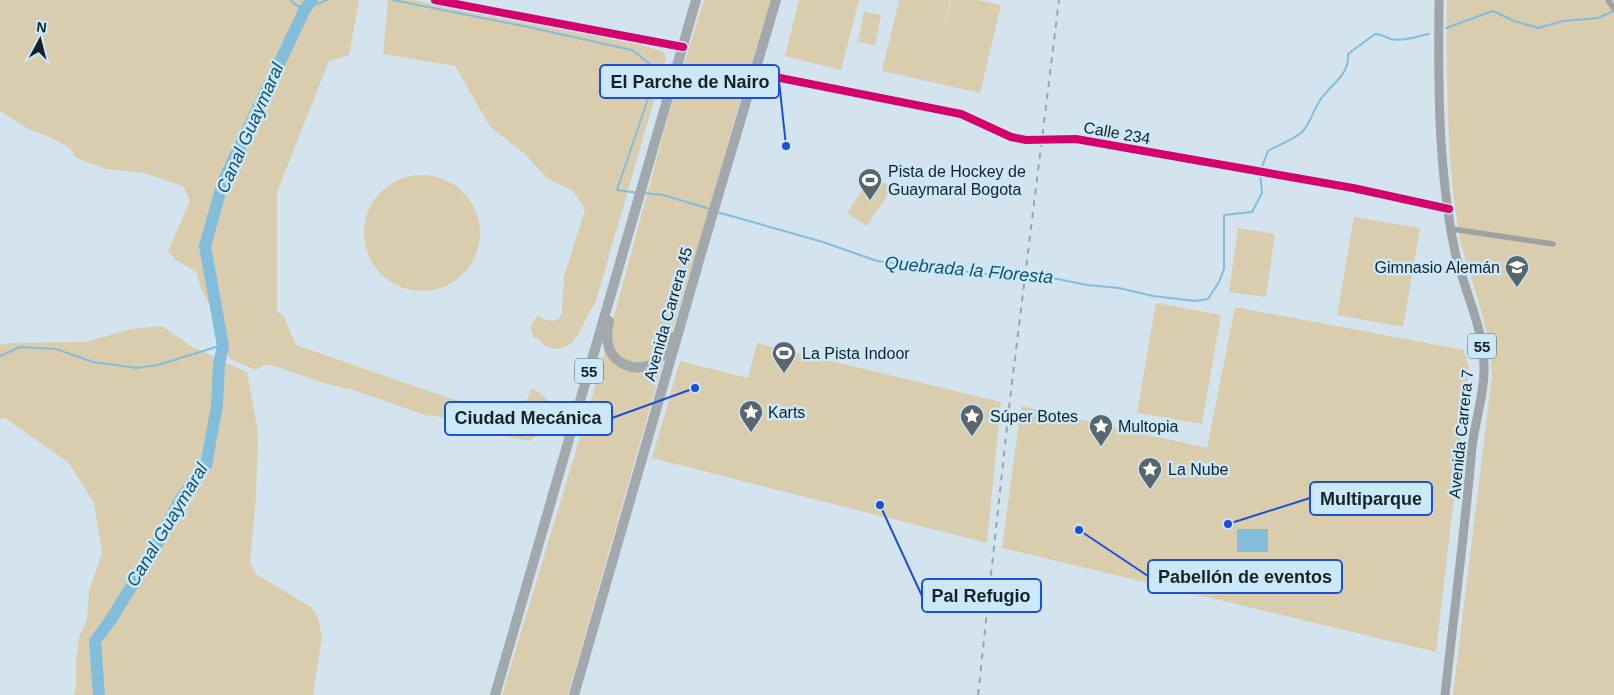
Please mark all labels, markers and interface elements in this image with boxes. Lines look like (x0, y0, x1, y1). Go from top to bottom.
north arrow (15, 15, 65, 65)
text: N (36, 19, 48, 36)
water label: Canal Guaymaral (212, 59, 288, 196)
callout: El Parche de Nairo (600, 65, 779, 98)
text: El Parche de Nairo (610, 72, 770, 92)
street label: Calle 234 (1082, 119, 1152, 147)
place label: Pista de Hockey de Guaymaral Bogota (888, 163, 1026, 198)
sports icon: Pista de Hockey de Guaymaral Bogota (857, 167, 883, 201)
street label: Avenida Carrera 45 (641, 245, 695, 383)
water label: Quebrada la Floresta (884, 253, 1054, 287)
school or university icon: Gimnasio Alemán (1504, 254, 1530, 288)
place label: Gimnasio Alemán (1375, 259, 1500, 276)
road number: 55 (1468, 334, 1496, 358)
sports icon: La Pista Indoor (771, 340, 797, 374)
place label: La Pista Indoor (802, 345, 910, 362)
road number: 55 (575, 358, 603, 384)
street label: Avenida Carrera 7 (1446, 369, 1476, 499)
place icon: Karts (738, 399, 764, 433)
callout: Ciudad Mecánica (445, 402, 612, 435)
place icon: Súper Botes (959, 403, 985, 437)
place label: Karts (768, 404, 805, 421)
text: Ciudad Mecánica (454, 408, 603, 428)
place label: Súper Botes (990, 408, 1078, 425)
place icon: Multopia (1088, 413, 1114, 447)
place label: Multopia (1118, 418, 1179, 435)
place icon: La Nube (1137, 456, 1163, 490)
water label: Canal Guaymaral (122, 459, 212, 590)
place label: La Nube (1168, 461, 1229, 478)
callout: Multiparque (1310, 482, 1432, 515)
text: Multiparque (1320, 489, 1422, 509)
callout: Pabellón de eventos (1148, 560, 1342, 593)
text: Pabellón de eventos (1158, 567, 1332, 587)
callout: Pal Refugio (922, 579, 1041, 612)
text: Pal Refugio (931, 586, 1031, 606)

